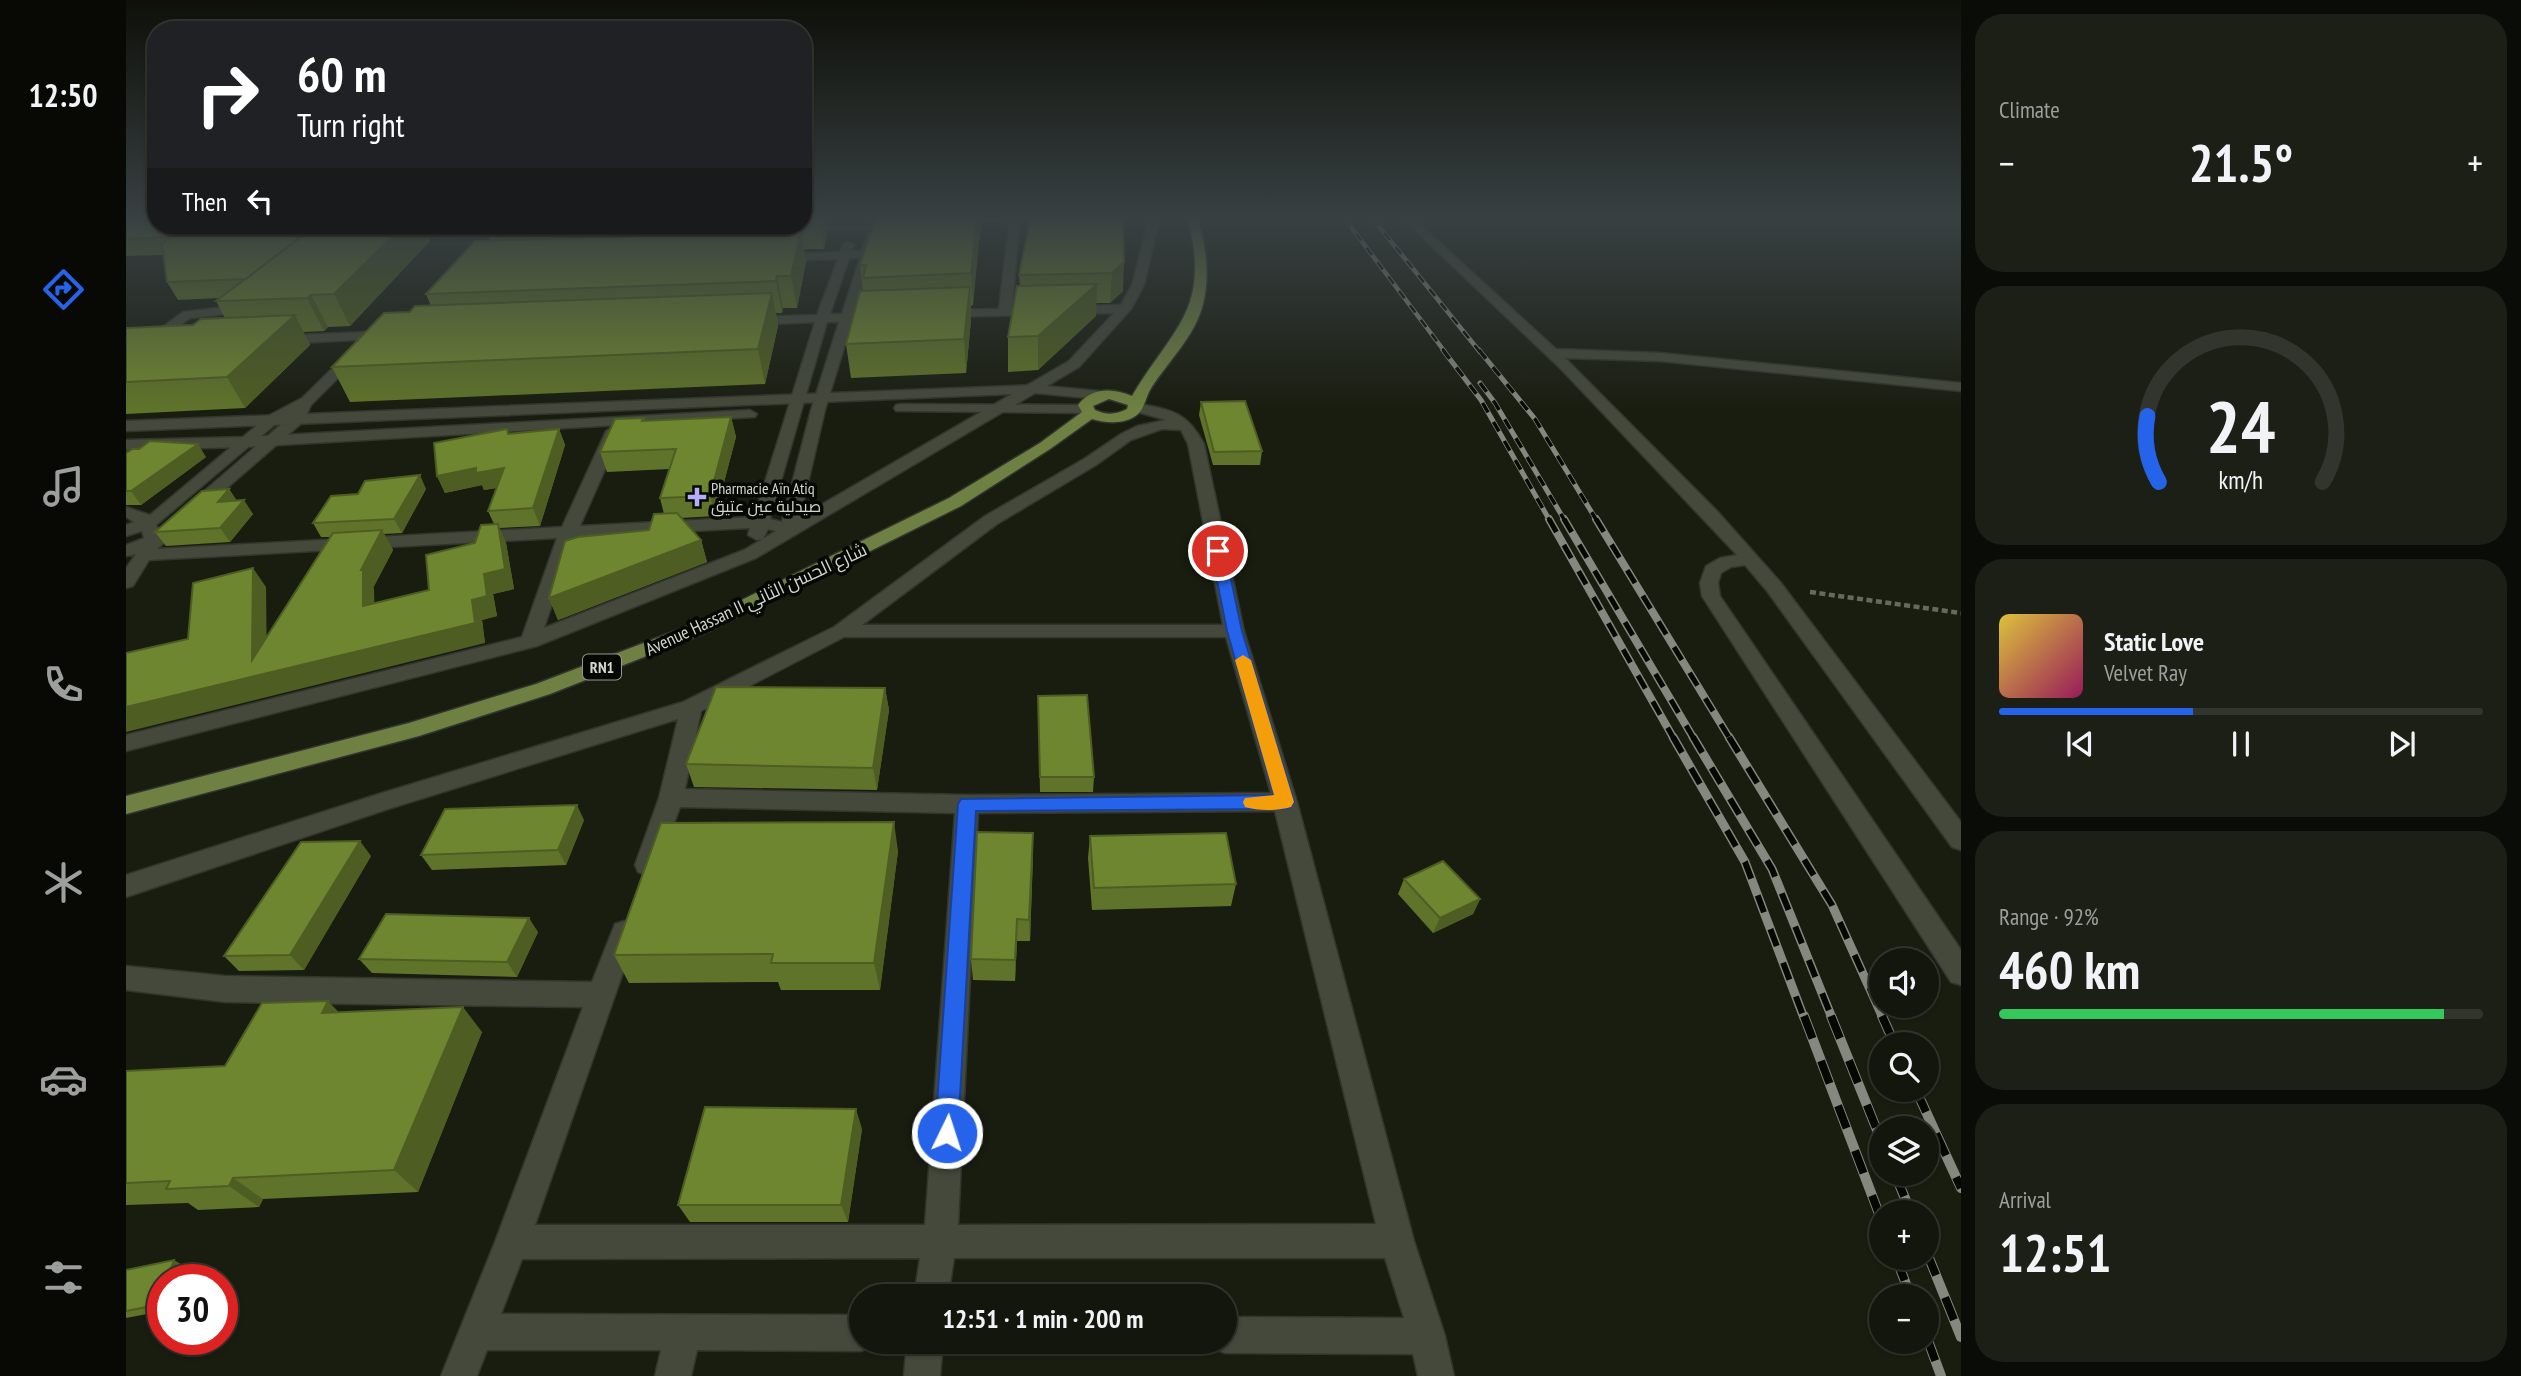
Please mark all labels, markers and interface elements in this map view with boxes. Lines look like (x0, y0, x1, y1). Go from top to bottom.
text: 60 m (297, 42, 386, 106)
icon: right (182, 49, 273, 140)
text: 12:50 (28, 74, 98, 116)
text: Climate (1999, 95, 2060, 124)
text: Turn right (297, 104, 405, 146)
text: 21.5° (2189, 129, 2293, 196)
text: − (1999, 138, 2015, 187)
text: + (2467, 138, 2483, 187)
icon: left (241, 182, 279, 220)
text: Then (182, 185, 227, 218)
icon: directions (39, 265, 88, 314)
text: 24 (2206, 378, 2276, 472)
icon: music (39, 462, 88, 511)
text: km/h (2219, 463, 2263, 495)
place label: Pharmacie Aïn Atiq صيدلية عين عتيق (711, 478, 821, 517)
marker: Pharmacie Aïn Atiq صيدلية عين عتيق (689, 489, 705, 505)
pin (1188, 521, 1248, 581)
icon: arrive (1199, 532, 1237, 570)
street label: Avenue Hassan II شارع الحسن الثاني (642, 538, 872, 663)
text: Static Love (2104, 625, 2204, 658)
road number: RN1 (583, 654, 621, 680)
text: Velvet Ray (2104, 658, 2187, 687)
icon: phone (39, 660, 88, 709)
icon: previous (2061, 725, 2099, 763)
icon: pause (2222, 725, 2260, 763)
icon: next (2383, 725, 2421, 763)
icon: climate (39, 858, 88, 907)
text: Range · 92% (1999, 902, 2099, 931)
text: 460 km (1999, 936, 2140, 1003)
map controls (1869, 948, 1939, 1354)
button: sound (1869, 948, 1939, 1018)
button: search (1869, 1032, 1939, 1102)
icon: car (39, 1055, 88, 1104)
position arrow (910, 1096, 984, 1170)
button: layers (1869, 1116, 1939, 1186)
text: Arrival (1999, 1185, 2051, 1214)
button: + (1869, 1200, 1939, 1270)
text: 12:51 (1999, 1219, 2111, 1286)
icon: filters (39, 1253, 88, 1302)
speed limit sign: 30 (147, 1264, 238, 1355)
button: − (1869, 1284, 1939, 1354)
text: 12:51 · 1 min · 200 m (943, 1302, 1143, 1335)

